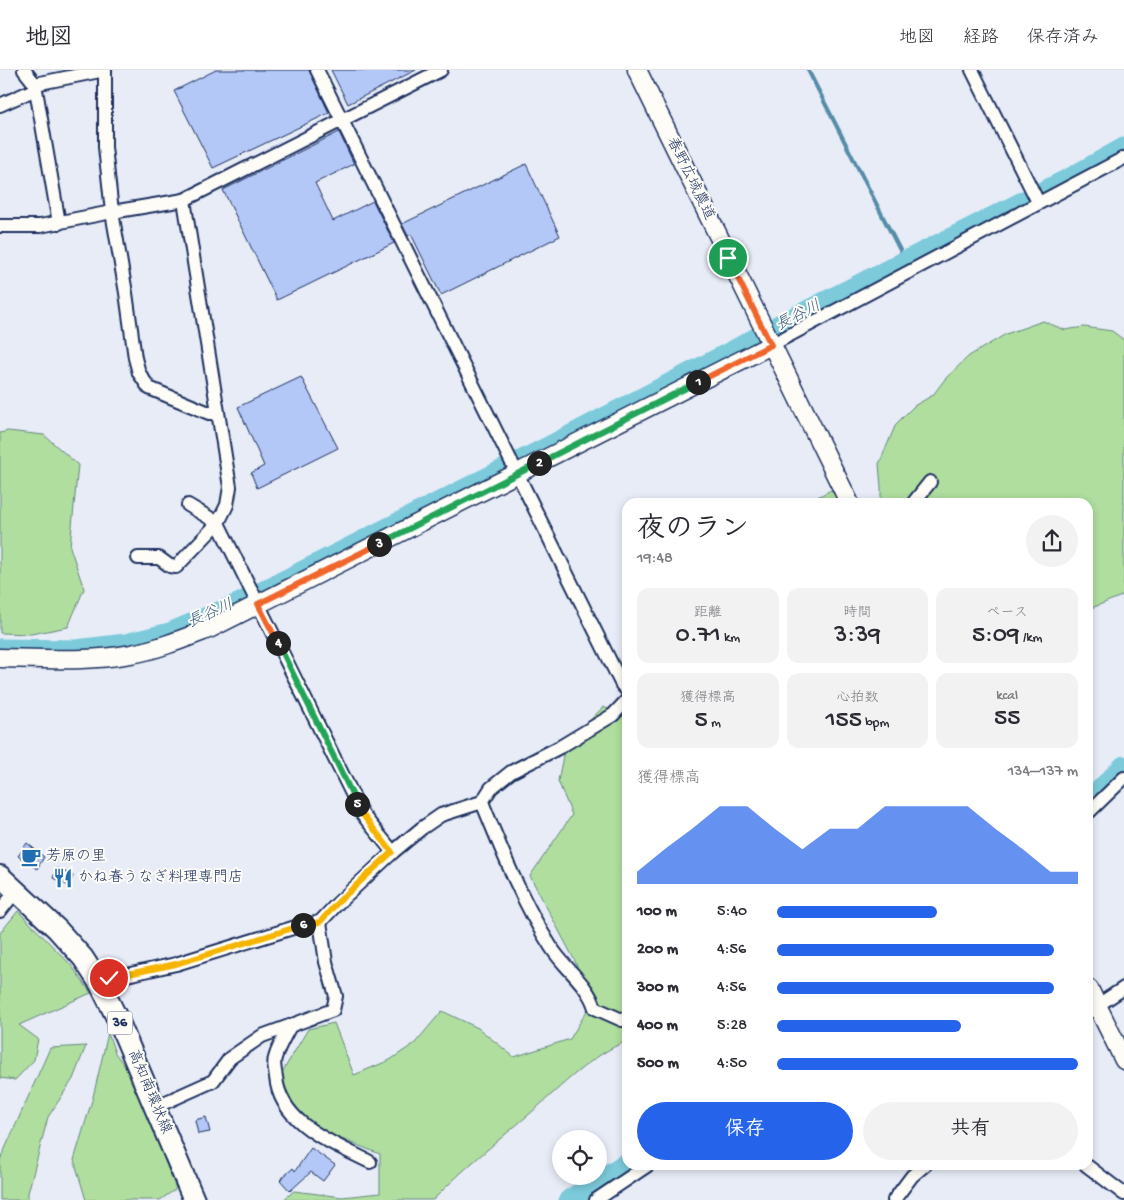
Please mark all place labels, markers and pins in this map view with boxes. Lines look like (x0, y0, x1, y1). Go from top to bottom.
pin (707, 237, 749, 279)
pin: 1 (686, 370, 710, 394)
pin: 2 (526, 450, 552, 476)
pin: 3 (366, 532, 392, 556)
pin: 4 (266, 630, 290, 656)
pin: 5 (344, 792, 370, 816)
cafe icon: 芳原の里 (20, 846, 42, 868)
place label: 芳原の里 (46, 848, 106, 866)
restaurant icon: かね春うなぎ料理専門店 (52, 867, 74, 889)
place label: かね春うなぎ料理専門店 (78, 868, 243, 887)
pin: 6 (290, 912, 316, 938)
pin (88, 957, 130, 999)

